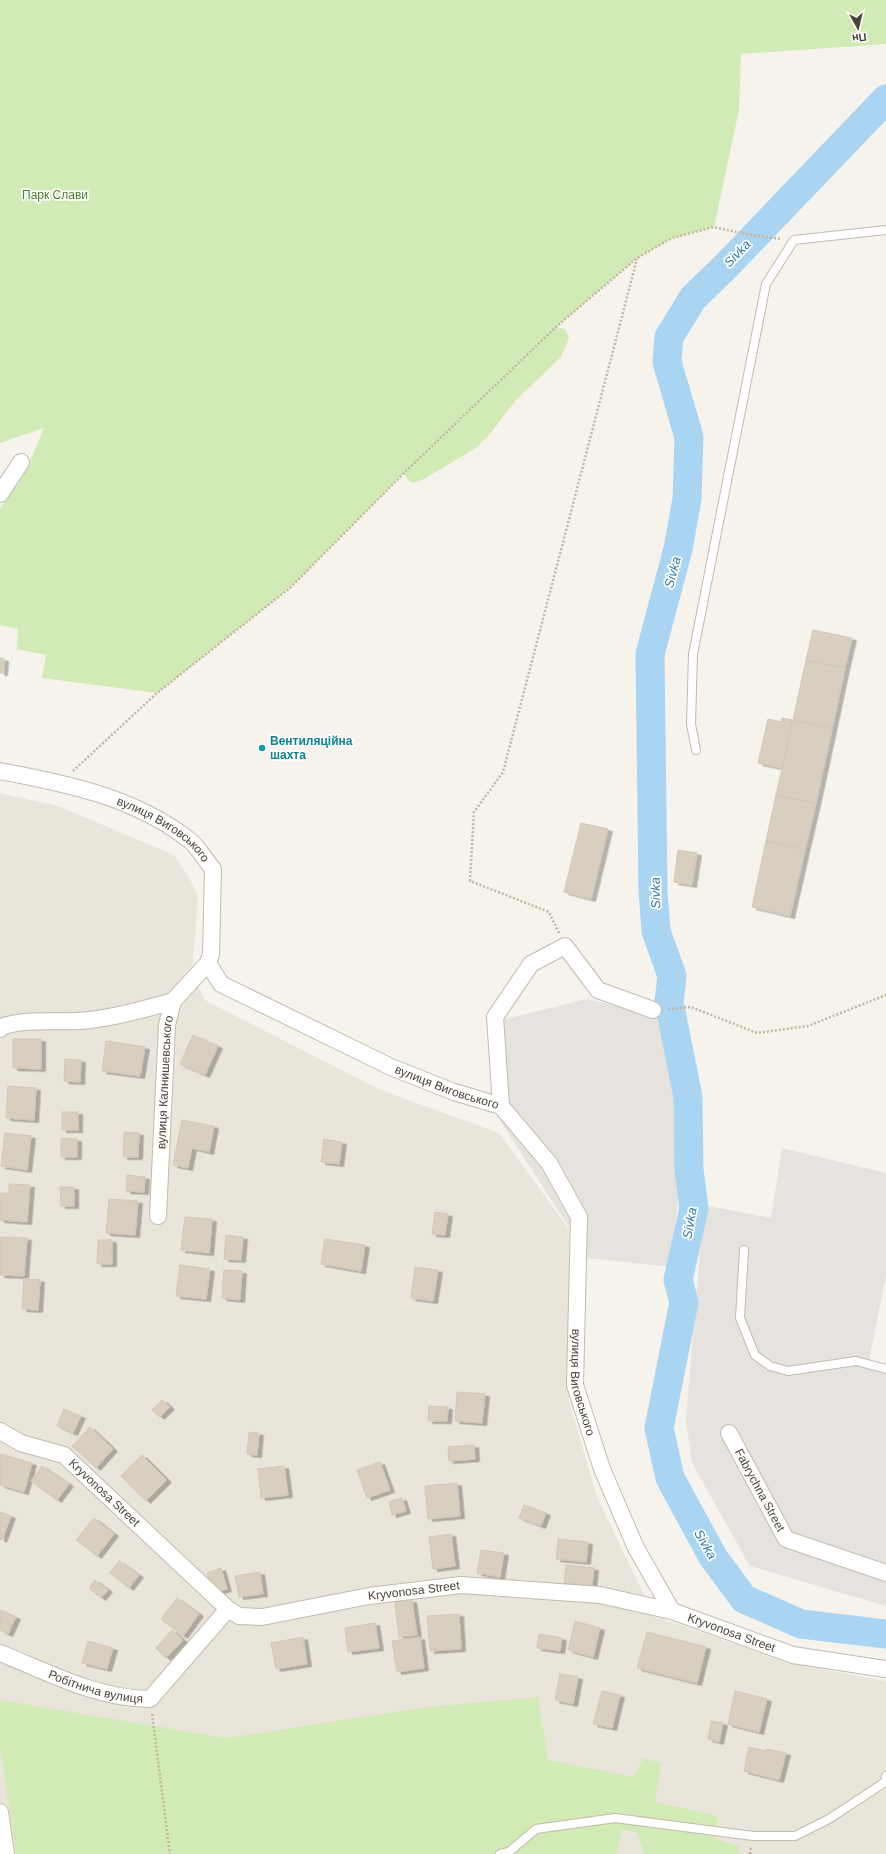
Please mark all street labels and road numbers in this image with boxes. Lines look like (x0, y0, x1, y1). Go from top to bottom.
street label: вулиця Виговського (115, 794, 212, 865)
street label: вулиця Калнишевського (154, 1013, 176, 1149)
street label: вулиця Виговського (393, 1062, 501, 1112)
street label: вулиця Виговського (568, 1329, 598, 1438)
street label: Fabrychna Street (732, 1446, 788, 1535)
street label: Kryvonosa Street (66, 1456, 143, 1530)
street label: Kryvonosa Street (367, 1578, 461, 1603)
street label: Kryvonosa Street (686, 1610, 778, 1655)
street label: Робітнича вулиця (46, 1667, 143, 1706)

